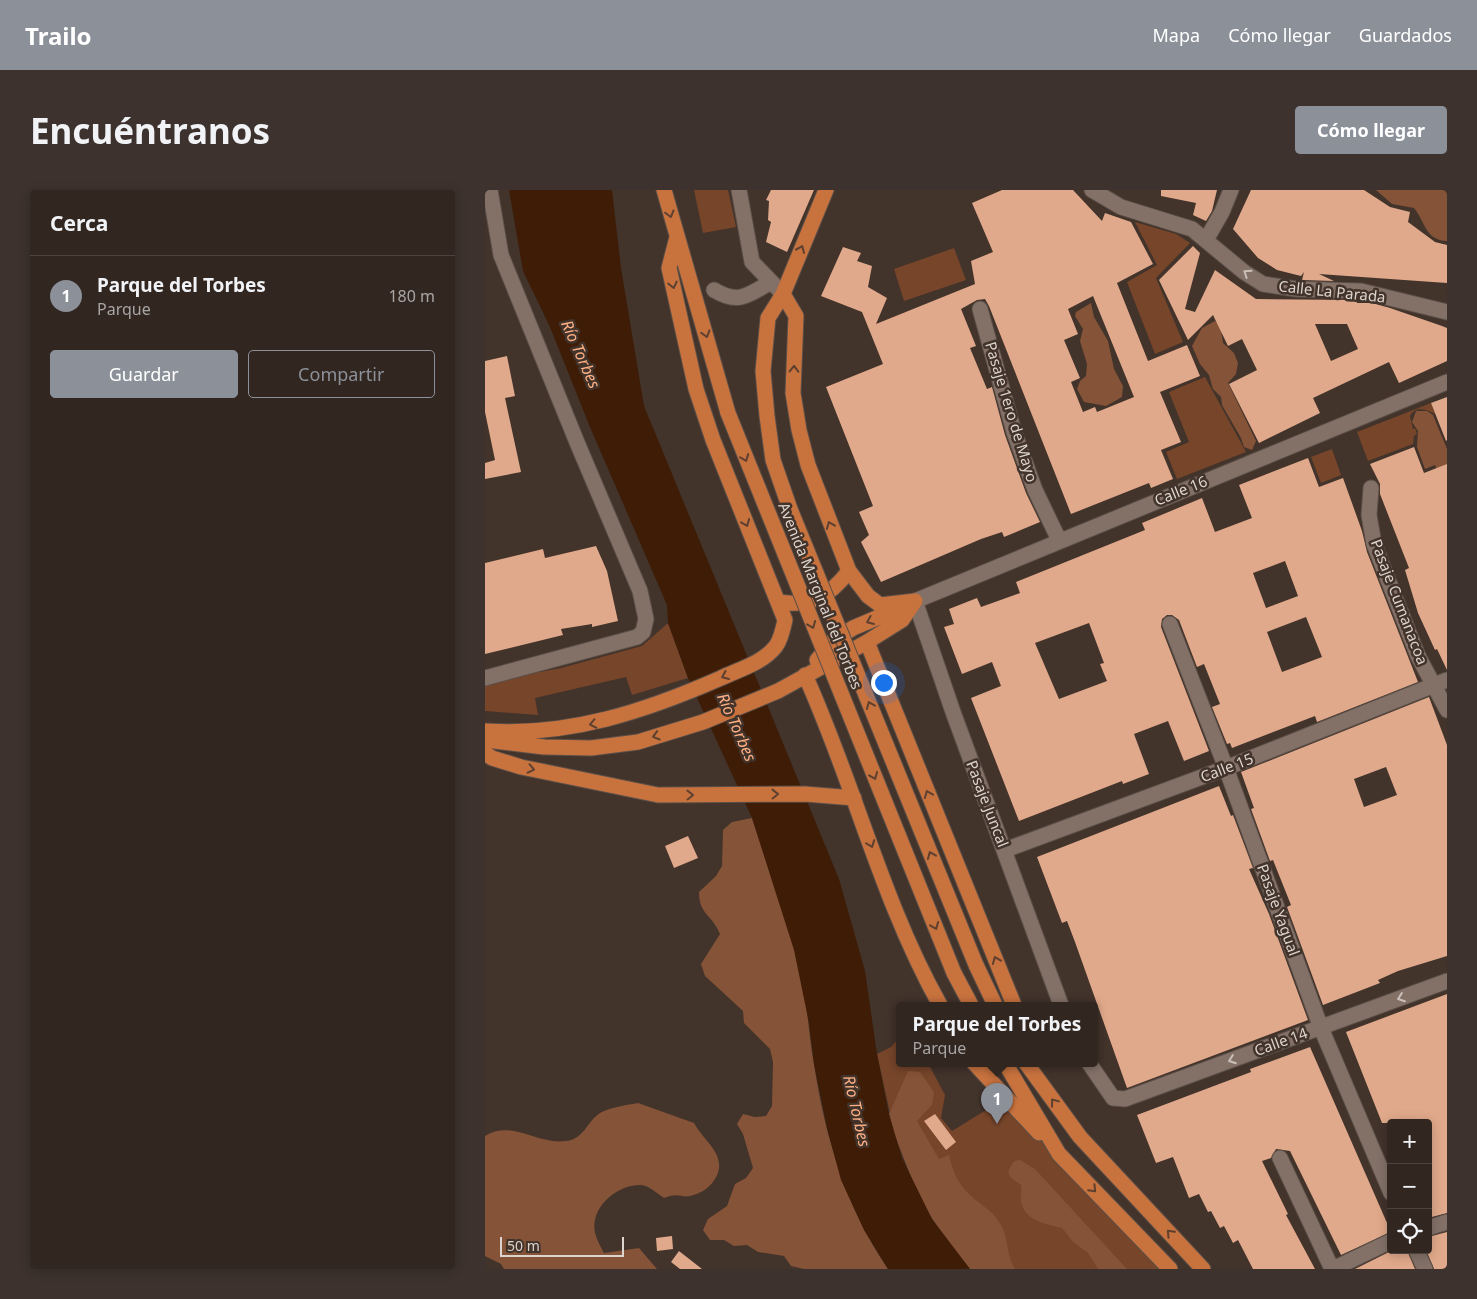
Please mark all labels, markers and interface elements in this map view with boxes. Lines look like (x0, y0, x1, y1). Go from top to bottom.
text: Trailo (25, 19, 92, 52)
text: Mapa (1153, 23, 1200, 47)
text: Cómo llegar (1228, 23, 1331, 47)
text: Guardados (1359, 23, 1452, 47)
button: Cómo llegar (1295, 106, 1447, 154)
text: Encuéntranos (30, 107, 270, 154)
text: Cerca (50, 209, 108, 237)
one-way arrow (665, 209, 675, 217)
one-way arrow (795, 245, 806, 254)
one-way arrow (1243, 270, 1252, 280)
text: Parque del Torbes (97, 272, 266, 298)
street label: Calle La Parada (1278, 275, 1387, 307)
one-way arrow (667, 280, 678, 289)
text: 1 (61, 285, 71, 307)
text: 180 m (388, 285, 435, 307)
text: Parque (97, 298, 151, 320)
water label: Río Torbes (556, 316, 606, 392)
one-way arrow (700, 330, 711, 339)
street label: Pasaje 1ero de Mayo (981, 339, 1043, 484)
button: Guardar (50, 350, 238, 398)
button: Compartir (248, 350, 435, 398)
one-way arrow (788, 364, 799, 372)
one-way arrow (739, 453, 749, 462)
street label: Calle 16 (1151, 470, 1210, 510)
street label: Avenida Marginal del Torbes (774, 499, 868, 692)
one-way arrow (740, 518, 750, 527)
one-way arrow (826, 522, 836, 530)
street label: Pasaje Cumanacoa (1367, 536, 1433, 667)
one-way arrow (866, 614, 875, 625)
one-way arrow (806, 620, 817, 629)
one-way arrow (721, 669, 730, 680)
your location (871, 670, 897, 696)
water label: Río Torbes (712, 689, 762, 765)
one-way arrow (865, 701, 876, 710)
one-way arrow (589, 718, 598, 729)
one-way arrow (653, 730, 661, 740)
street label: Calle 15 (1197, 748, 1256, 786)
street label: Pasaje Juncal (962, 757, 1014, 850)
one-way arrow (526, 763, 535, 774)
one-way arrow (867, 771, 878, 780)
one-way arrow (771, 789, 779, 799)
one-way arrow (687, 790, 695, 800)
one-way arrow (923, 790, 933, 798)
one-way arrow (865, 839, 876, 848)
one-way arrow (927, 851, 937, 860)
street label: Pasaje Yagual (1253, 861, 1305, 958)
one-way arrow (928, 921, 939, 930)
one-way arrow (991, 956, 1002, 965)
one-way arrow (1397, 992, 1406, 1002)
popup (896, 1002, 1098, 1067)
text: Parque del Torbes (913, 1011, 1081, 1037)
street label: Calle 14 (1251, 1022, 1310, 1060)
text: Parque (913, 1037, 966, 1059)
one-way arrow (1229, 1054, 1237, 1064)
water label: Río Torbes (838, 1073, 876, 1149)
pin: 1 (981, 1083, 1013, 1124)
one-way arrow (1051, 1098, 1060, 1108)
map controls (1387, 1119, 1432, 1254)
button: + (1387, 1119, 1432, 1164)
button: − (1387, 1164, 1432, 1209)
one-way arrow (1087, 1183, 1096, 1192)
button: locate (1387, 1209, 1432, 1254)
one-way arrow (1167, 1230, 1176, 1239)
scale bar (500, 1234, 624, 1257)
text: 50 m (507, 1236, 540, 1255)

